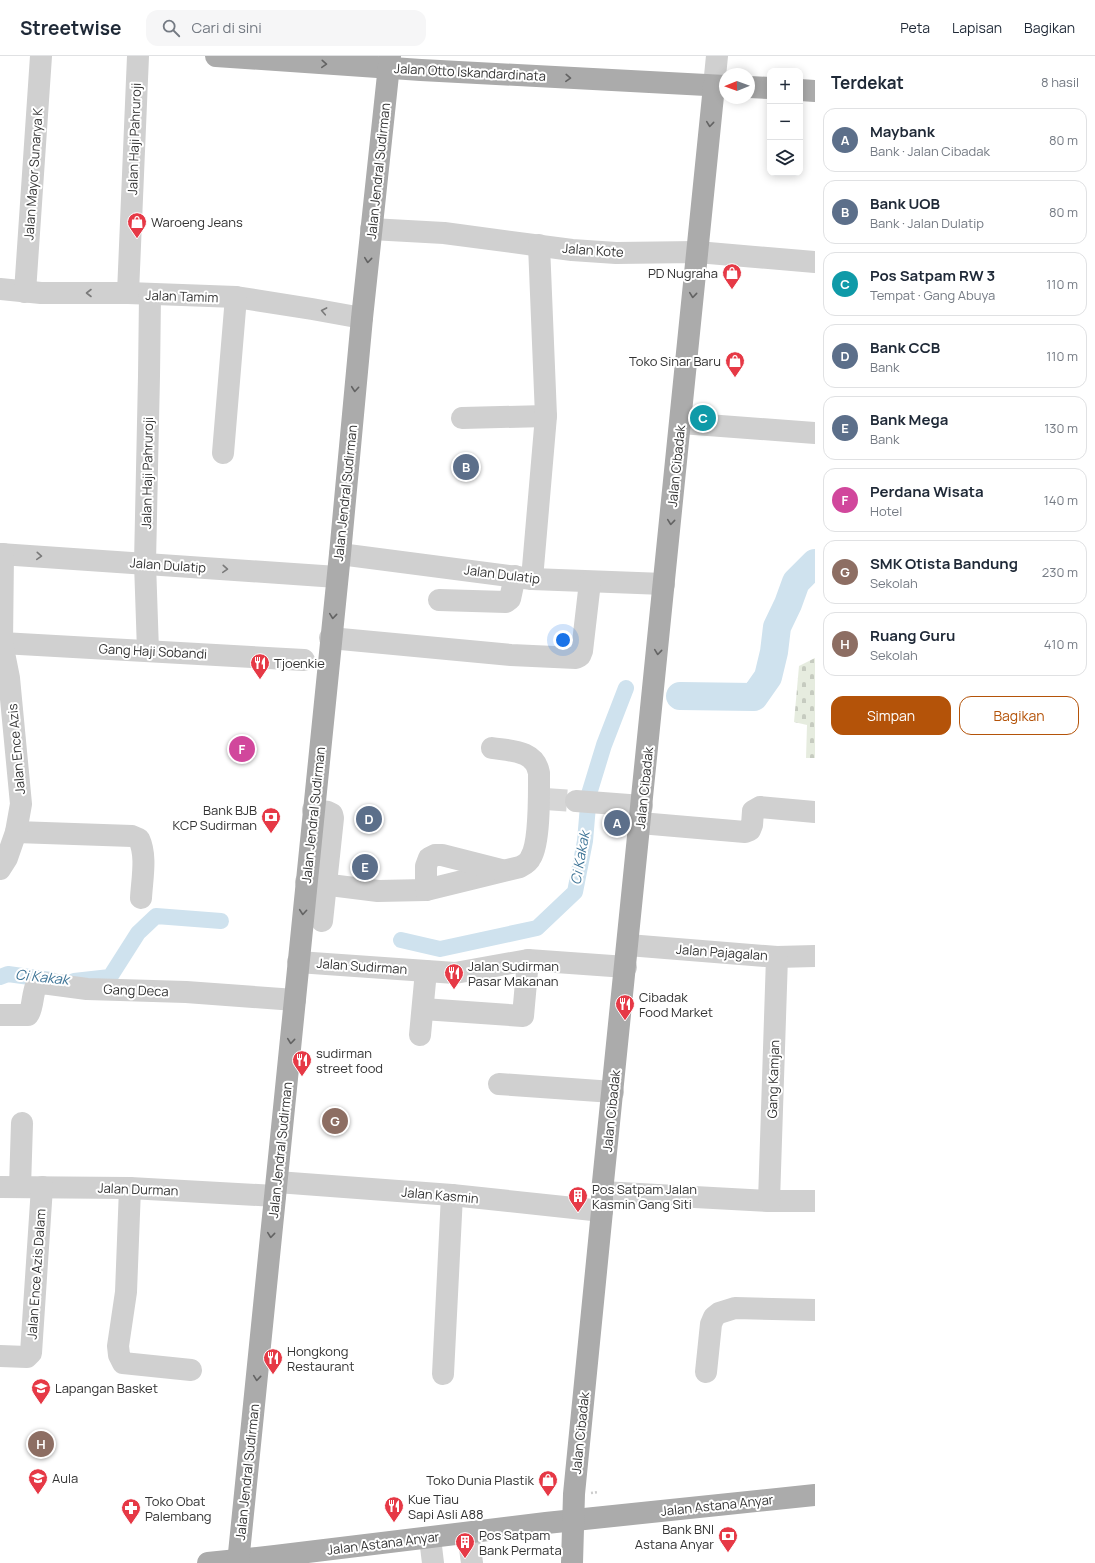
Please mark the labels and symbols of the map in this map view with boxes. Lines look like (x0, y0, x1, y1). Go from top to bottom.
one-way arrow (321, 59, 327, 68)
street label: Jalan Otto Iskandardinata (394, 59, 546, 85)
north arrow (719, 68, 755, 104)
one-way arrow (565, 73, 571, 82)
street label: Jalan Haji Pahruroji (123, 83, 145, 195)
street label: Jalan Jendral Sudirman (362, 102, 394, 240)
street label: Jalan Mayor Sunarya K (19, 107, 47, 241)
one-way arrow (706, 121, 715, 127)
shop icon: Waroeng Jeans (126, 211, 148, 239)
place label: Waroeng Jeans (151, 213, 243, 231)
street label: Jalan Kote (562, 239, 625, 261)
one-way arrow (364, 257, 373, 263)
shop icon: PD Nugraha (721, 262, 743, 290)
place label: PD Nugraha (648, 264, 718, 282)
street label: Jalan Tamim (145, 286, 219, 306)
one-way arrow (86, 289, 92, 297)
one-way arrow (689, 292, 698, 298)
one-way arrow (320, 307, 327, 316)
shop icon: Toko Sinar Baru (724, 350, 746, 378)
place label: Toko Sinar Baru (629, 352, 721, 370)
one-way arrow (351, 386, 360, 392)
pin: C (690, 403, 716, 433)
street label: Jalan Haji Pahruroji (137, 417, 157, 529)
street label: Jalan Jendral Sudirman (329, 424, 361, 562)
street label: Jalan Cibadak (663, 424, 689, 508)
pin: B (453, 452, 479, 482)
one-way arrow (666, 519, 675, 525)
one-way arrow (36, 552, 42, 560)
street label: Jalan Dulatip (129, 553, 207, 577)
street label: Jalan Dulatip (463, 560, 541, 588)
one-way arrow (221, 564, 228, 573)
one-way arrow (328, 613, 337, 619)
your location (553, 630, 573, 650)
street label: Gang Haji Sobandi (98, 639, 208, 663)
one-way arrow (653, 649, 662, 655)
restaurant icon: Tjoenkie (249, 652, 271, 680)
place label: Tjoenkie (274, 654, 325, 672)
street label: Jalan Ence Azis (3, 703, 29, 795)
pin: F (229, 734, 255, 764)
street label: Jalan Jendral Sudirman (297, 746, 329, 884)
street label: Jalan Cibadak (631, 746, 657, 830)
place label: Bank BJB KCP Sudirman (173, 801, 257, 834)
pin: D (356, 804, 382, 834)
bank icon: Bank BJB KCP Sudirman (260, 806, 282, 834)
pin: A (604, 808, 630, 838)
water label: Ci Kakak (565, 828, 594, 886)
pin: E (352, 852, 378, 882)
one-way arrow (299, 909, 308, 915)
street label: Jalan Pajagalan (675, 940, 769, 964)
street label: Jalan Sudirman (316, 954, 408, 978)
place label: Jalan Sudirman Pasar Makanan (468, 957, 559, 990)
restaurant icon: Jalan Sudirman Pasar Makanan (443, 962, 465, 990)
water label: Ci Kakak (14, 964, 72, 989)
street label: Gang Deca (103, 980, 169, 1000)
place label: Cibadak Food Market (639, 988, 713, 1021)
restaurant icon: Cibadak Food Market (614, 993, 636, 1021)
one-way arrow (286, 1038, 295, 1045)
street label: Gang Kamjan (763, 1039, 783, 1119)
place label: sudirman street food (316, 1044, 383, 1077)
restaurant icon: sudirman street food (291, 1049, 313, 1077)
street label: Jalan Cibadak (598, 1069, 624, 1153)
street label: Jalan Jendral Sudirman (264, 1081, 296, 1219)
pin: G (322, 1106, 348, 1136)
street label: Jalan Durman (97, 1179, 179, 1199)
place label: Pos Satpam Jalan Kasmin Gang Siti (592, 1180, 697, 1213)
street label: Jalan Kasmin (401, 1183, 479, 1207)
building icon: Pos Satpam Jalan Kasmin Gang Siti (567, 1185, 589, 1213)
street label: Jalan Ence Azis Dalam (22, 1208, 50, 1340)
one-way arrow (267, 1232, 276, 1238)
place label: Hongkong Restaurant (287, 1342, 354, 1375)
restaurant icon: Hongkong Restaurant (262, 1347, 284, 1375)
one-way arrow (252, 1375, 261, 1381)
school or university icon: Lapangan Basket (30, 1377, 52, 1405)
place label: Lapangan Basket (55, 1379, 158, 1397)
street label: Jalan Cibadak (567, 1391, 593, 1475)
street label: Jalan Jendral Sudirman (231, 1403, 263, 1541)
pin: H (28, 1429, 54, 1459)
school or university icon: Aula (27, 1467, 49, 1495)
place label: Aula (52, 1469, 78, 1487)
shop icon: Toko Dunia Plastik (537, 1469, 559, 1497)
place label: Toko Dunia Plastik (426, 1471, 535, 1489)
place label: Kue Tiau Sapi Asli A88 (408, 1490, 484, 1523)
street label: Jalan Astana Anyar (660, 1490, 774, 1520)
place label: Toko Obat Palembang (145, 1492, 212, 1525)
restaurant icon: Kue Tiau Sapi Asli A88 (383, 1495, 405, 1523)
pharmacy icon: Toko Obat Palembang (120, 1497, 142, 1525)
place label: Bank BNI Astana Anyar (635, 1520, 714, 1553)
bank icon: Bank BNI Astana Anyar (717, 1525, 739, 1553)
place label: Pos Satpam Bank Permata (479, 1526, 562, 1559)
street label: Jalan Astana Anyar (326, 1527, 441, 1559)
building icon: Pos Satpam Bank Permata (454, 1531, 476, 1559)

